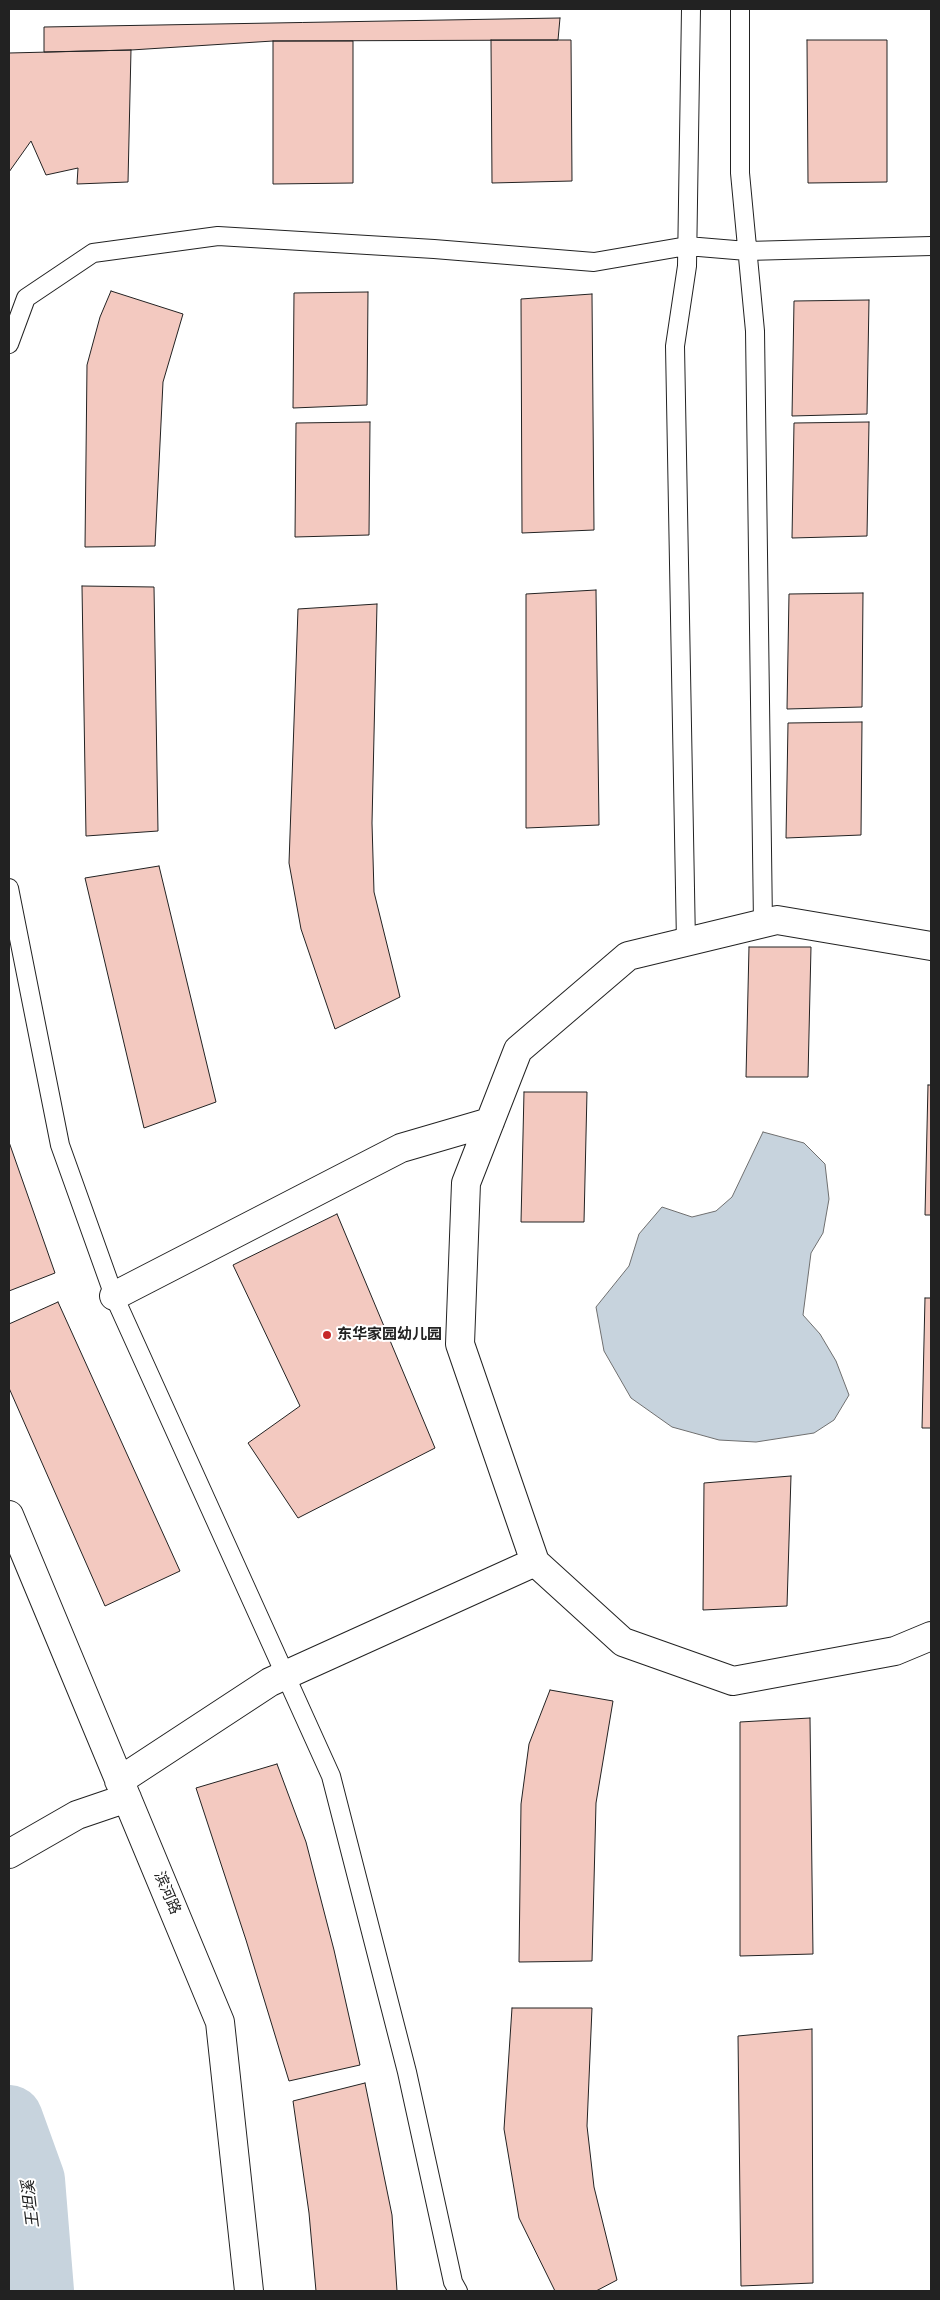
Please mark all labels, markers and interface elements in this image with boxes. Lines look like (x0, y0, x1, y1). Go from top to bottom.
place label: 东华家园幼儿园 (337, 1326, 442, 1344)
marker: 东华家园幼儿园 (321, 1329, 333, 1341)
street label: 滨河路 (150, 1869, 184, 1917)
water label: 王坦溪 (19, 2179, 43, 2229)

